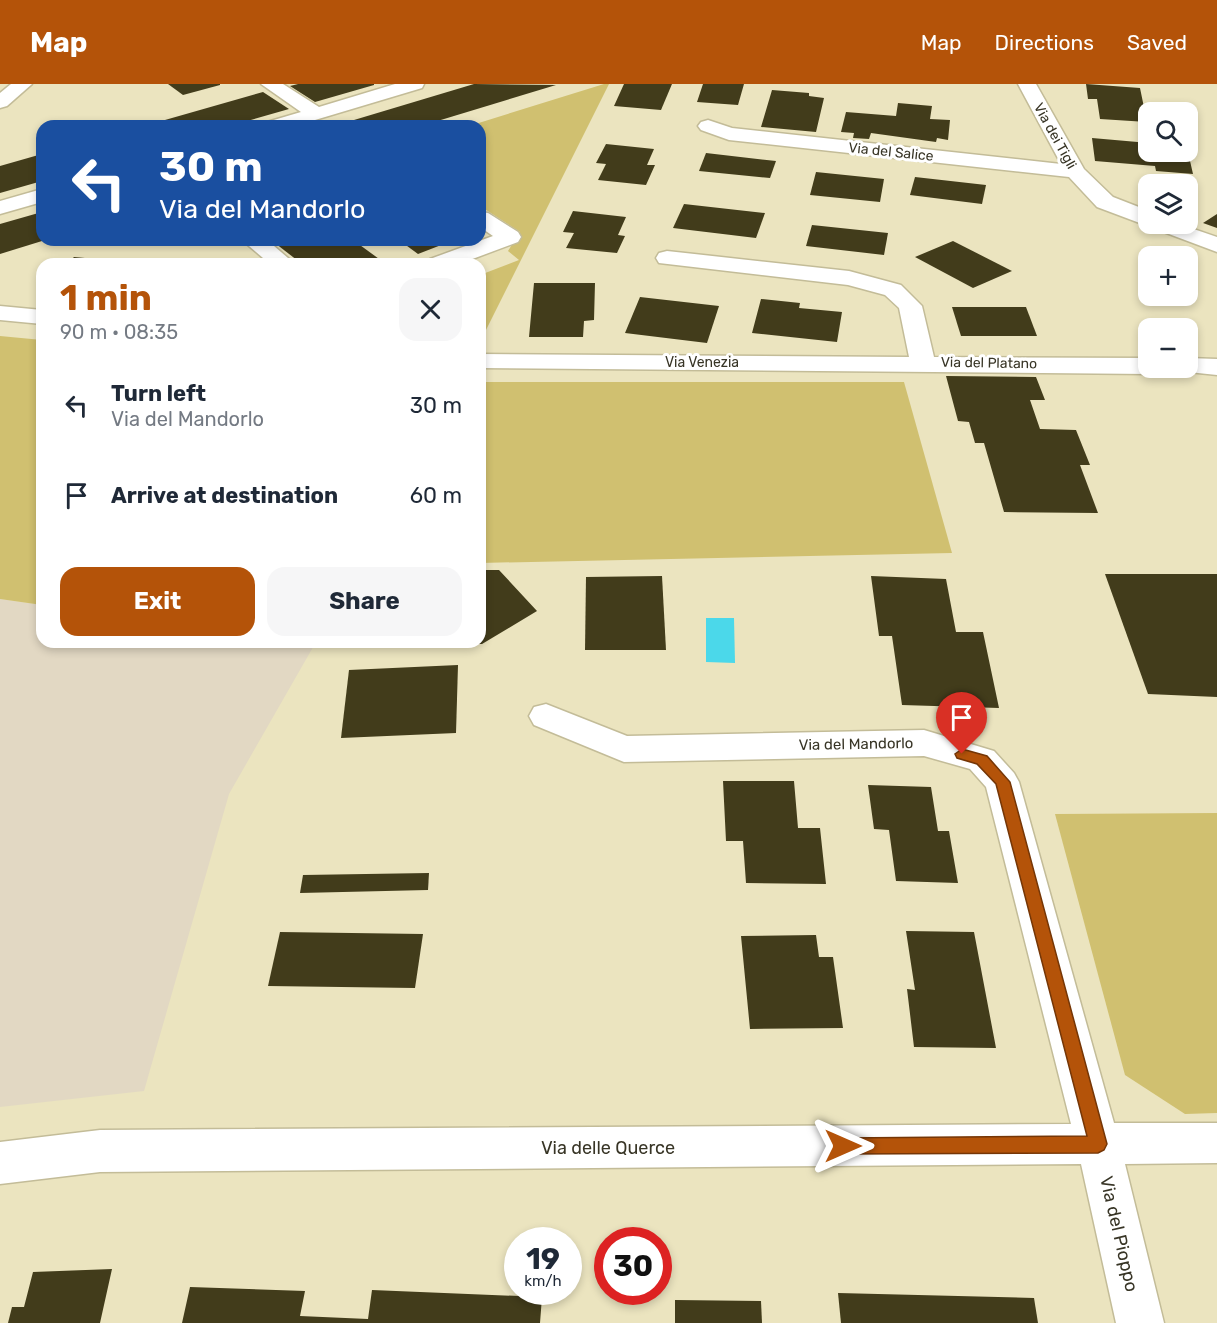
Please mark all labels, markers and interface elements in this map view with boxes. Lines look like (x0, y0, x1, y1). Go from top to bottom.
text: Map (30, 26, 87, 59)
text: Map (921, 30, 962, 55)
text: Directions (995, 30, 1094, 55)
text: Saved (1127, 30, 1187, 55)
street label: Via dei Tigli (1030, 100, 1080, 172)
map controls (1138, 102, 1198, 378)
button: search (1138, 102, 1198, 162)
street label: Via del Salice (848, 139, 935, 165)
text: 30 m (159, 142, 263, 192)
icon: left (60, 144, 138, 222)
button: layers (1138, 174, 1198, 234)
text: Via del Mandorlo (159, 193, 366, 225)
button: + (1138, 246, 1198, 306)
text: 1 min (60, 276, 152, 319)
button: close (399, 278, 462, 341)
button: − (1138, 318, 1198, 378)
text: 90 m · 08:35 (60, 320, 178, 344)
street label: Via Venezia (665, 354, 739, 371)
street label: Via del Platano (941, 354, 1037, 372)
text: Turn left (111, 380, 206, 407)
icon: left (60, 389, 93, 422)
text: 30 m (410, 392, 462, 419)
text: Via del Mandorlo (111, 407, 264, 431)
icon: arrive (60, 479, 93, 512)
text: Arrive at destination (111, 482, 338, 509)
text: 60 m (410, 482, 462, 509)
button: Exit (60, 567, 255, 636)
button: Share (267, 567, 462, 636)
pin (936, 692, 987, 754)
icon: arrive (945, 701, 978, 734)
street label: Via del Mandorlo (798, 734, 914, 754)
position arrow (811, 1114, 875, 1178)
street label: Via delle Querce (541, 1137, 675, 1159)
street label: Via del Pioppo (1095, 1174, 1143, 1294)
speed limit sign: 30 (594, 1227, 672, 1305)
text: 19 (526, 1241, 560, 1277)
text: km/h (524, 1272, 562, 1290)

